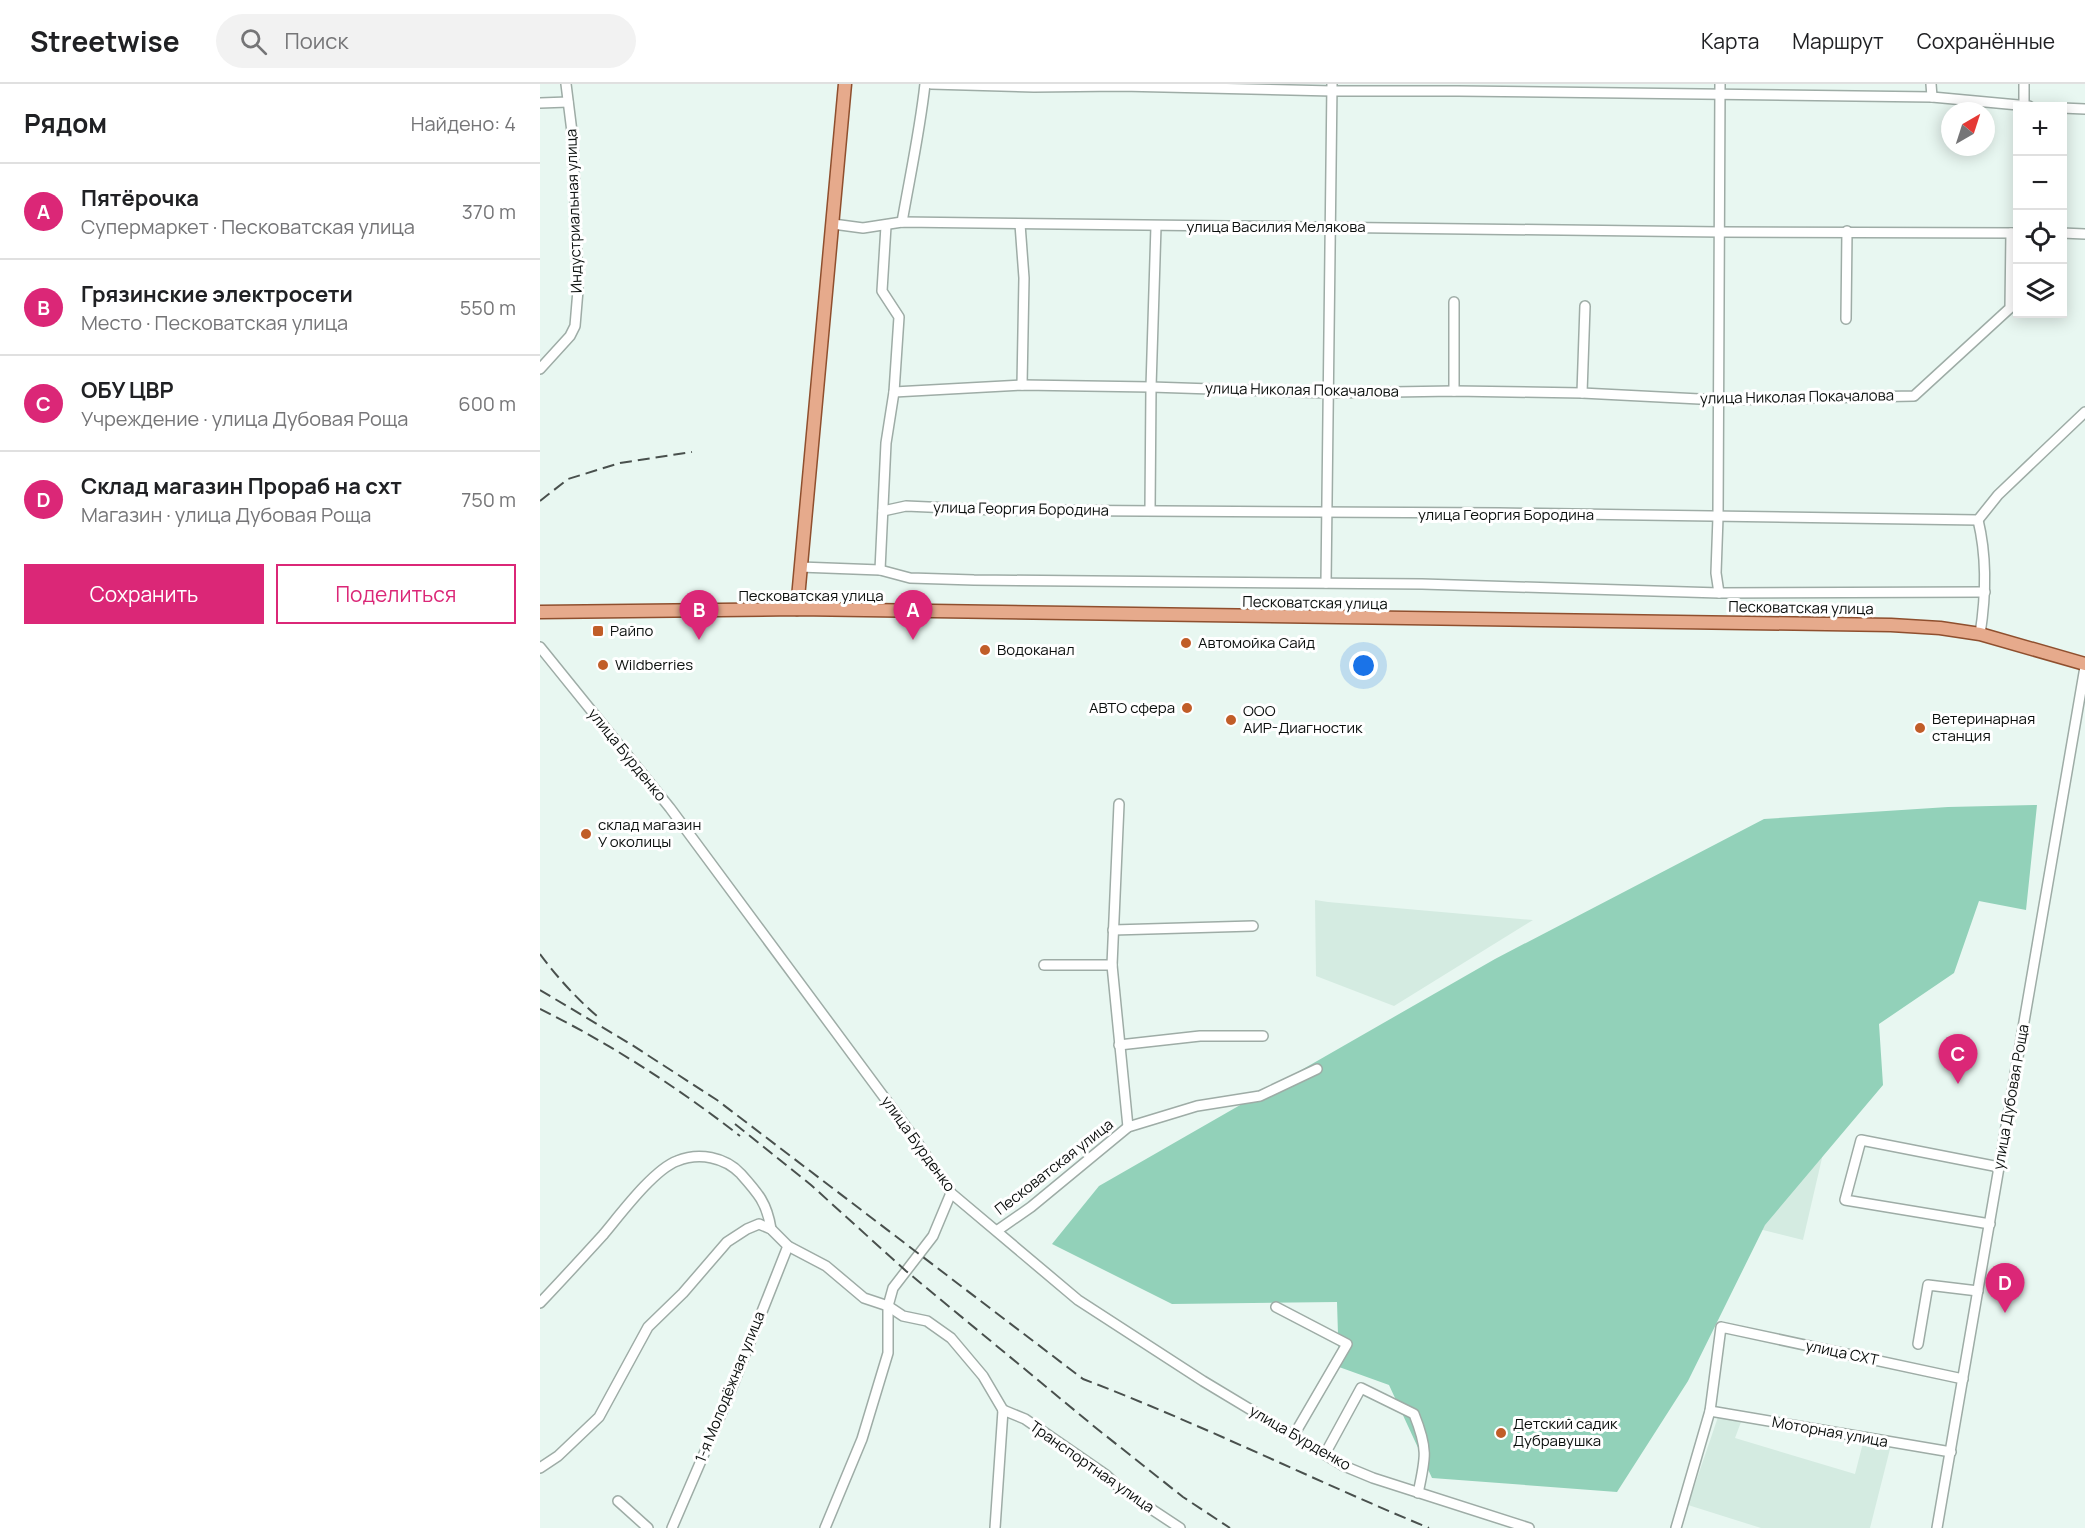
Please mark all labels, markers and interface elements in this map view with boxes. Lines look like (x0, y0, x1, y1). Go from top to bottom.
search box (216, 14, 636, 68)
text: Streetwise (30, 22, 180, 60)
icon: search (237, 25, 270, 58)
text: Поиск (285, 26, 348, 56)
text: Карта (1701, 27, 1759, 55)
text: Маршрут (1792, 27, 1884, 55)
text: Сохранённые (1917, 27, 2055, 55)
north arrow (1941, 102, 1995, 156)
map controls (2013, 102, 2067, 318)
button: + (2013, 102, 2067, 156)
text: Рядом (24, 105, 107, 141)
text: Найдено: 4 (411, 110, 516, 137)
street label: Индустриальная улица (560, 128, 587, 294)
button: − (2013, 156, 2067, 210)
text: Пятёрочка (81, 183, 199, 213)
text: A (37, 198, 50, 225)
text: 370 m (462, 198, 516, 225)
button: locate (2013, 210, 2067, 264)
text: Супермаркет · Песковатская улица (81, 213, 415, 240)
street label: улица Василия Мелякова (1186, 216, 1366, 237)
button: layers (2013, 264, 2067, 318)
text: Грязинские электросети (81, 279, 353, 309)
text: B (37, 294, 50, 321)
text: 550 m (460, 294, 516, 321)
text: Место · Песковатская улица (81, 309, 348, 336)
text: ОБУ ЦВР (81, 375, 174, 405)
street label: улица Николая Покачалова (1205, 377, 1399, 402)
street label: улица Николая Покачалова (1700, 384, 1894, 409)
text: C (36, 390, 51, 417)
text: 600 m (458, 390, 516, 417)
text: Учреждение · улица Дубовая Роща (81, 405, 408, 432)
text: Склад магазин Прораб на схт (81, 471, 402, 501)
text: D (36, 486, 51, 513)
text: 750 m (461, 486, 516, 513)
street label: улица Георгия Бородина (933, 496, 1109, 521)
text: Магазин · улица Дубовая Роща (81, 501, 371, 528)
street label: улица Георгия Бородина (1418, 504, 1594, 525)
button: Сохранить (24, 564, 264, 624)
button: Поделиться (276, 564, 516, 624)
street label: Песковатская улица (738, 585, 884, 606)
pin: B (680, 590, 718, 640)
pin: A (894, 590, 932, 640)
street label: Песковатская улица (1242, 591, 1388, 614)
street label: Песковатская улица (1728, 596, 1874, 619)
place label: Райпо (610, 620, 653, 641)
marker: Райпо (591, 624, 605, 638)
place label: Автомойка Сайд (1198, 632, 1315, 653)
marker: Автомойка Сайд (1179, 636, 1193, 650)
place label: Водоканал (997, 639, 1075, 660)
marker: Водоканал (978, 643, 992, 657)
your location (1349, 651, 1378, 680)
place label: Wildberries (615, 654, 693, 675)
marker: Wildberries (596, 658, 610, 672)
place label: АВТО сфера (1089, 697, 1175, 718)
place label: ООО АИР-Диагностик (1243, 700, 1363, 738)
marker: АВТО сфера (1180, 701, 1194, 715)
street label: улица Бурденко (583, 704, 671, 806)
place label: Ветеринарная станция (1932, 708, 2035, 746)
marker: ООО АИР-Диагностик (1224, 713, 1238, 727)
marker: Ветеринарная станция (1913, 721, 1927, 735)
place label: склад магазин У околицы (598, 814, 701, 852)
marker: склад магазин У околицы (579, 827, 593, 841)
street label: улица Дубовая Роща (1987, 1022, 2034, 1171)
pin: C (1938, 1034, 1978, 1084)
street label: улица Бурденко (876, 1091, 960, 1196)
street label: Песковатская улица (990, 1114, 1117, 1220)
pin: D (1986, 1264, 2024, 1313)
street label: 1-я Молодёжная улица (690, 1308, 769, 1465)
street label: улица СХТ (1804, 1335, 1881, 1371)
street label: улица Бурденко (1246, 1400, 1355, 1475)
street label: Моторная улица (1770, 1411, 1890, 1452)
place label: Детский садик Дубравушка (1513, 1413, 1618, 1451)
street label: Транспортная улица (1026, 1416, 1159, 1517)
marker: Детский садик Дубравушка (1494, 1426, 1508, 1440)

